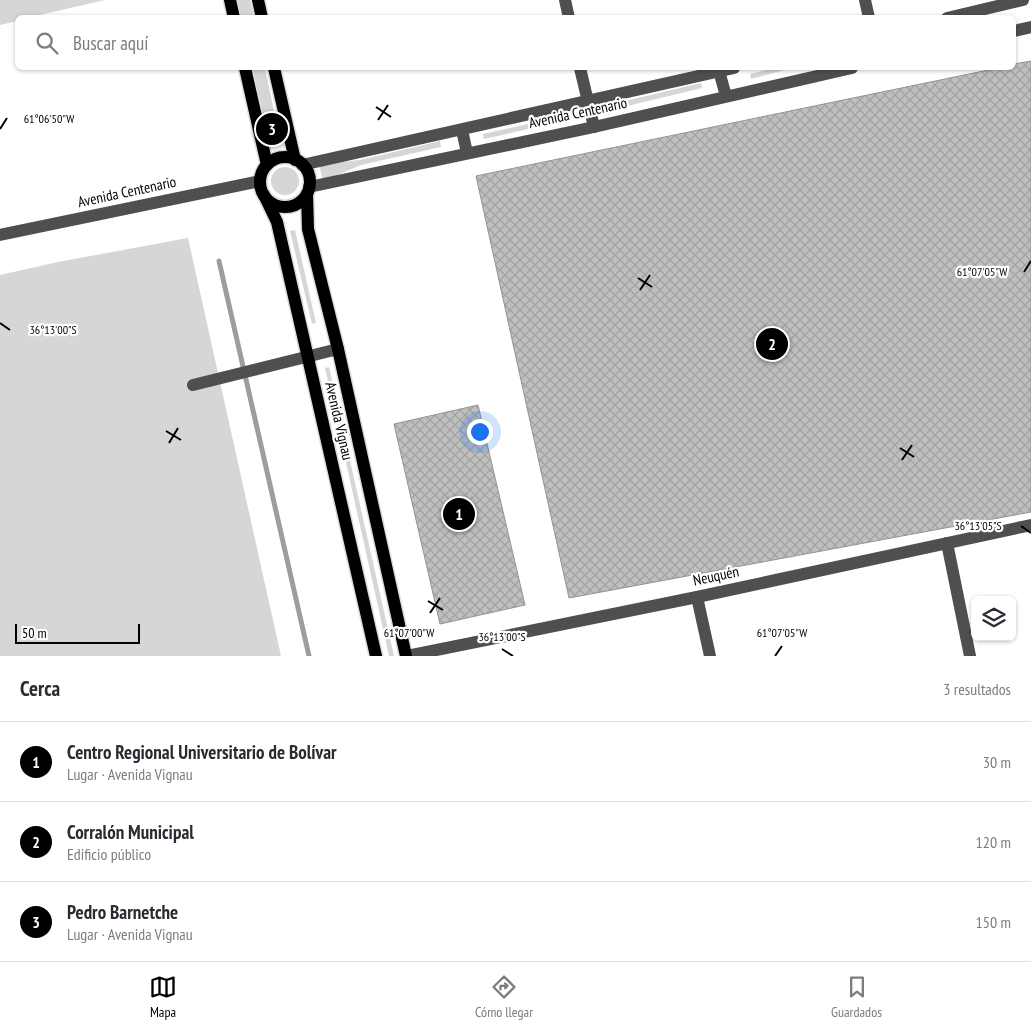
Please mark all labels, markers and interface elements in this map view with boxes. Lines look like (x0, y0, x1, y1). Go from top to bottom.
search box (15, 15, 1016, 70)
icon: search (33, 29, 61, 57)
text: Buscar aquí (73, 31, 148, 55)
street label: Avenida Centenario (527, 93, 629, 132)
pin: 3 (256, 110, 288, 148)
text: 61°06'50"W (24, 111, 74, 126)
street label: Avenida Centenario (76, 172, 178, 211)
text: 61°07'05"W (957, 264, 1007, 279)
text: 36°13'00"S (29, 322, 77, 337)
pin: 2 (756, 325, 788, 363)
street label: Avenida Vignau (321, 380, 358, 462)
your location (467, 419, 493, 445)
pin: 1 (443, 495, 475, 533)
text: 36°13'05"S (954, 518, 1002, 533)
street label: Neuquén (691, 561, 741, 590)
map controls (971, 596, 1016, 641)
button: layers (971, 596, 1016, 641)
scale bar (15, 621, 140, 644)
text: 50 m (22, 624, 47, 642)
text: 61°07'00"W (384, 625, 434, 640)
text: 61°07'05"W (757, 625, 807, 640)
text: 36°13'00"S (478, 629, 526, 644)
text: Cerca (20, 675, 60, 702)
text: 3 resultados (943, 679, 1011, 699)
text: Centro Regional Universitario de Bolívar (67, 740, 337, 764)
text: 1 (32, 752, 40, 772)
text: 30 m (983, 752, 1011, 772)
text: Lugar · Avenida Vignau (67, 764, 193, 784)
text: Corralón Municipal (67, 820, 194, 844)
text: 2 (32, 832, 40, 852)
text: 120 m (976, 832, 1011, 852)
text: Edificio público (67, 844, 151, 864)
text: Pedro Barnetche (67, 900, 178, 924)
text: 3 (32, 912, 40, 932)
text: 150 m (976, 912, 1011, 932)
text: Lugar · Avenida Vignau (67, 924, 193, 944)
tab: Mapa (149, 973, 177, 1021)
tab: Cómo llegar (475, 973, 533, 1021)
tab: Guardados (831, 973, 882, 1021)

